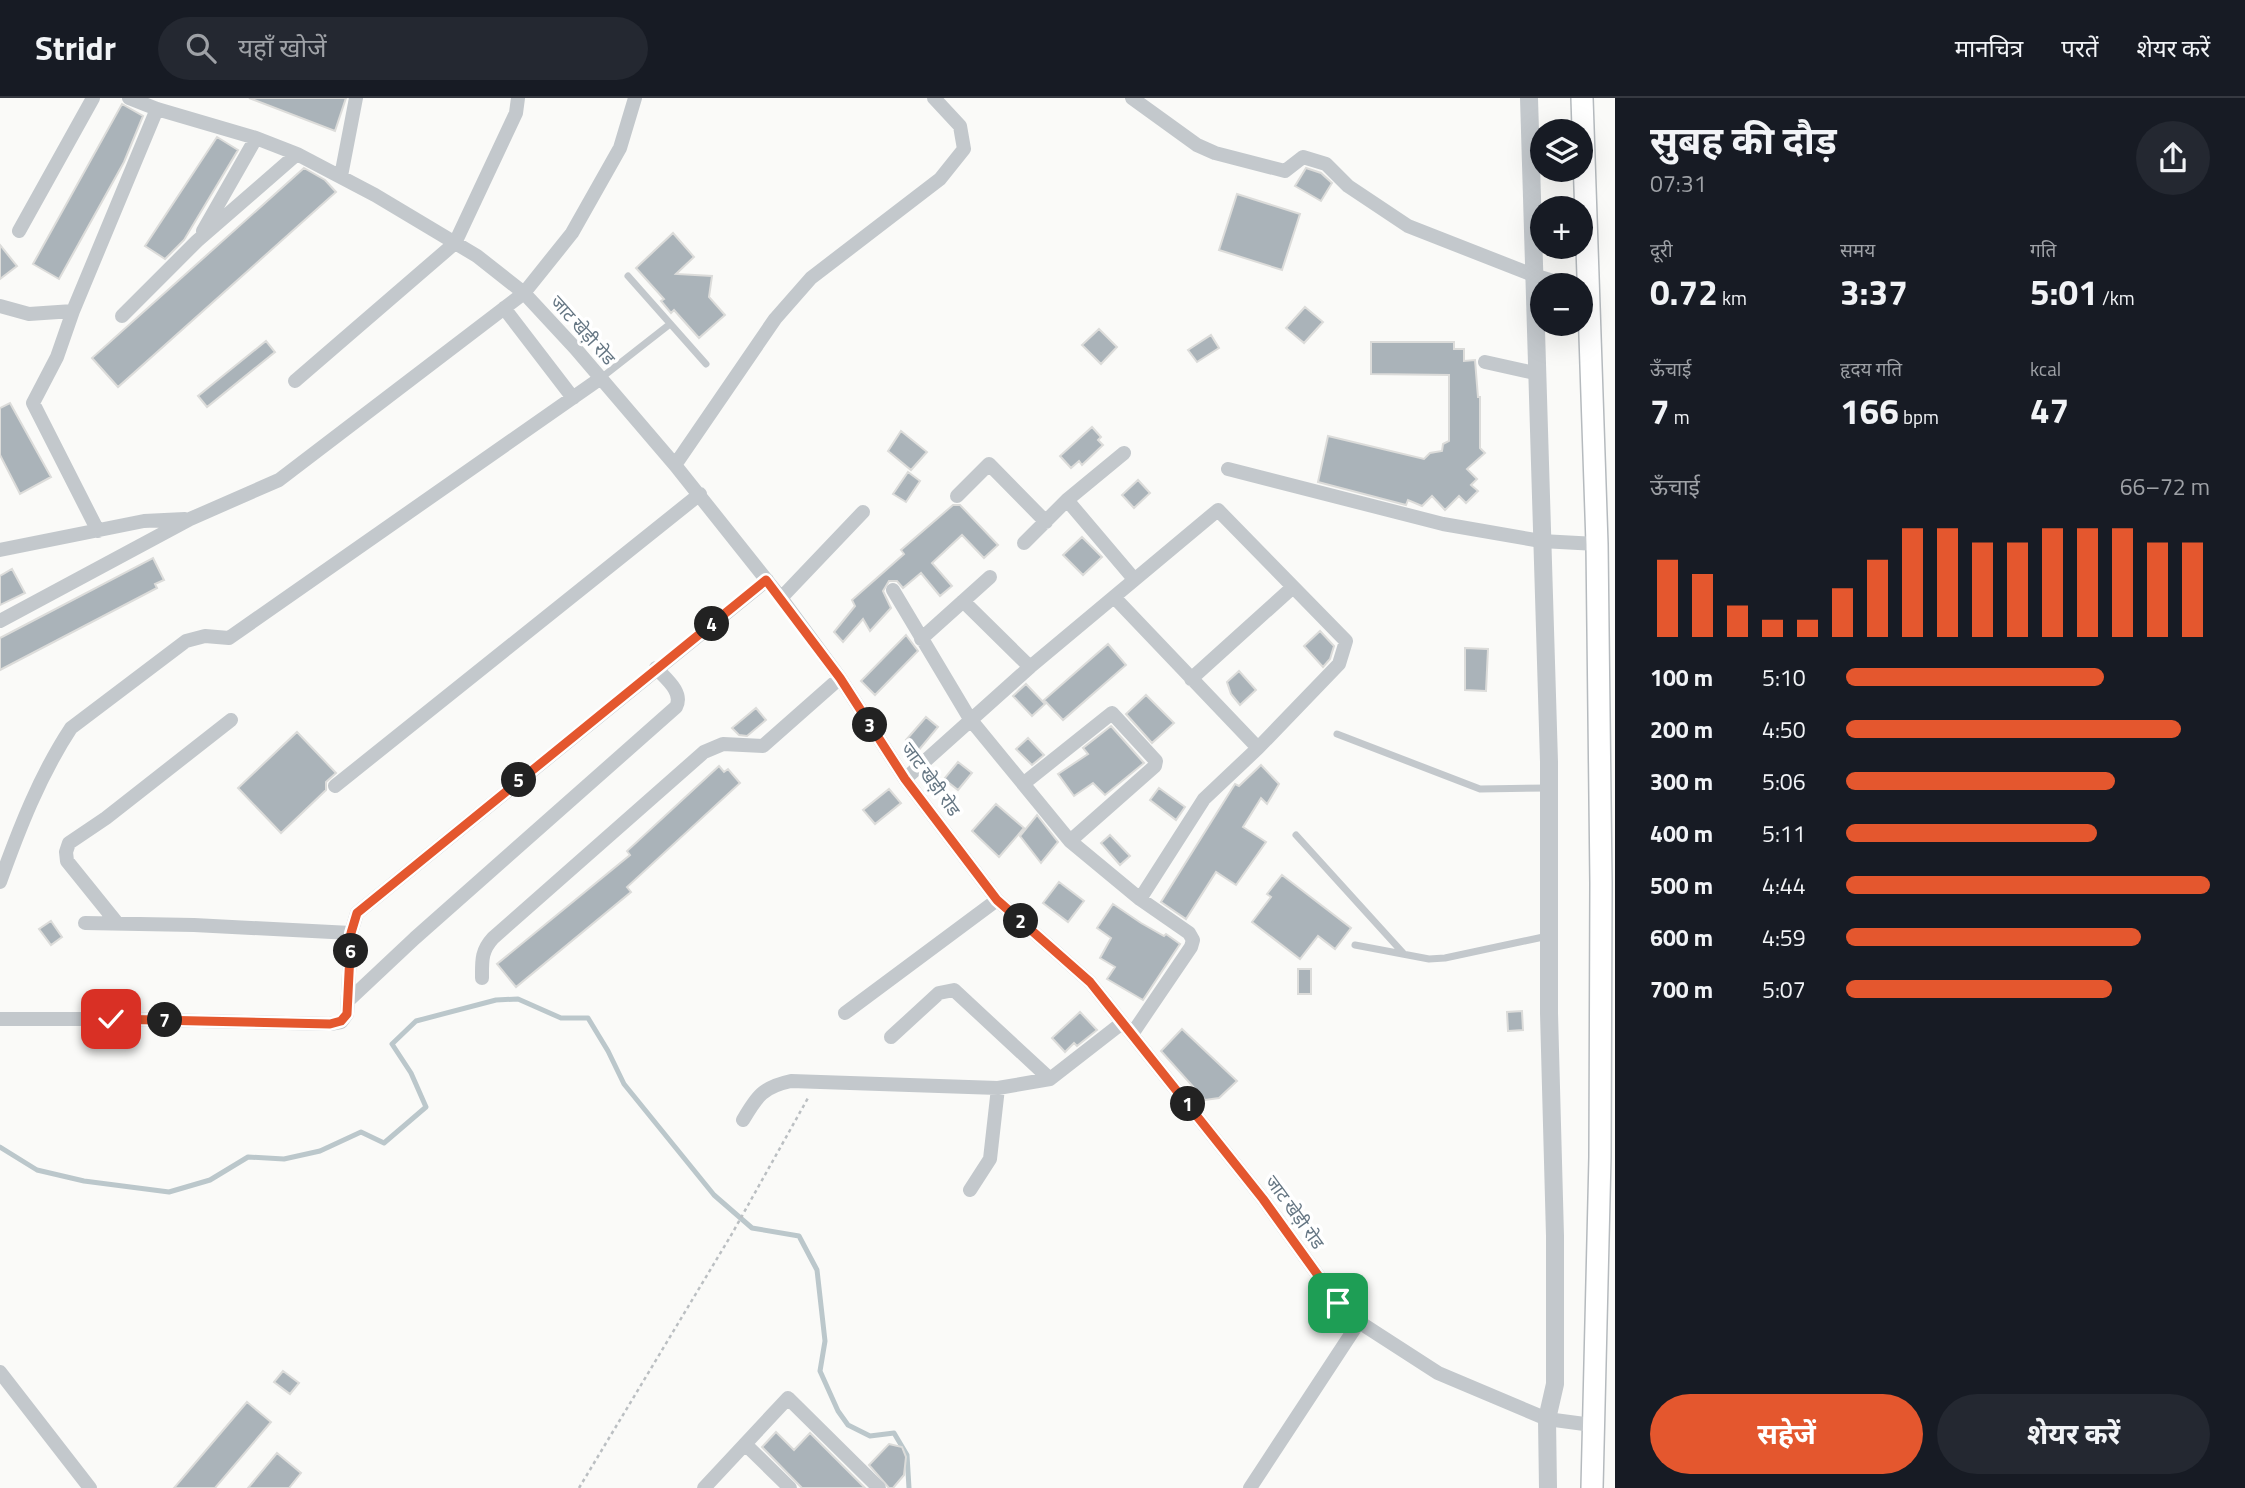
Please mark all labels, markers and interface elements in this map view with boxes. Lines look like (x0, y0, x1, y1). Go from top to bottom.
search box (158, 17, 648, 80)
text: Stridr (35, 23, 116, 73)
text: यहाँ खोजें (238, 28, 327, 67)
icon: search (182, 29, 220, 67)
text: मानचित्र (1955, 30, 2023, 66)
text: परतें (2061, 30, 2098, 66)
text: शेयर करें (2136, 30, 2210, 66)
text: सुबह की दौड़ (1650, 111, 1837, 169)
map controls (1530, 119, 1593, 336)
button: layers (1530, 119, 1593, 182)
button: share (2136, 121, 2210, 195)
text: 07:31 (1650, 166, 1707, 201)
button: + (1530, 196, 1593, 259)
text: दूरी (1650, 235, 1673, 264)
text: समय (1840, 235, 1875, 264)
text: गति (2030, 235, 2056, 264)
text: 0.72 (1650, 265, 1718, 319)
text: 3:37 (1840, 265, 1908, 319)
text: 5:01 (2030, 265, 2098, 319)
button: − (1530, 273, 1593, 336)
text: km (1718, 283, 1747, 312)
text: /km (2098, 283, 2135, 312)
street label: जाट खेड़ी रोड (544, 289, 622, 371)
text: ऊँचाई (1650, 354, 1691, 383)
text: हृदय गति (1840, 354, 1902, 383)
text: kcal (2030, 354, 2061, 383)
text: 47 (2030, 383, 2069, 437)
text: 7 (1650, 384, 1670, 438)
text: 166 (1840, 384, 1899, 438)
text: m (1670, 402, 1690, 431)
text: bpm (1899, 402, 1939, 431)
text: ऊँचाई (1650, 469, 1700, 504)
text: 66–72 m (2120, 469, 2210, 504)
pin: 4 (694, 606, 730, 642)
text: 4 (706, 609, 717, 638)
text: 100 m (1650, 660, 1713, 695)
text: 5:10 (1762, 660, 1806, 695)
pin: 3 (852, 708, 888, 742)
text: 3 (864, 710, 875, 739)
text: 200 m (1650, 712, 1713, 747)
text: 4:50 (1762, 712, 1806, 747)
street label: जाट खेड़ी रोड (895, 736, 967, 822)
pin: 5 (502, 762, 536, 798)
text: 300 m (1650, 764, 1713, 799)
text: 5:06 (1762, 764, 1806, 799)
text: 5 (513, 765, 524, 794)
text: 400 m (1650, 816, 1713, 851)
text: 5:11 (1762, 816, 1806, 851)
text: 500 m (1650, 868, 1713, 903)
text: 4:44 (1762, 868, 1806, 903)
pin: 2 (1004, 904, 1038, 938)
text: 2 (1015, 906, 1026, 935)
text: 600 m (1650, 920, 1713, 955)
text: 4:59 (1762, 920, 1806, 955)
pin: 6 (334, 934, 368, 968)
text: 6 (345, 936, 356, 965)
text: 700 m (1650, 972, 1713, 1007)
text: 5:07 (1762, 972, 1806, 1007)
pin (81, 989, 141, 1049)
icon: check (92, 1000, 130, 1038)
pin: 7 (148, 1002, 182, 1038)
text: 7 (159, 1005, 170, 1034)
pin: 1 (1170, 1086, 1206, 1122)
text: 1 (1182, 1089, 1193, 1118)
street label: जाट खेड़ी रोड (1259, 1169, 1331, 1255)
pin (1308, 1273, 1368, 1333)
icon: arrive (1319, 1284, 1357, 1322)
button: सहेजें (1650, 1394, 1923, 1474)
button: शेयर करें (1937, 1394, 2210, 1474)

